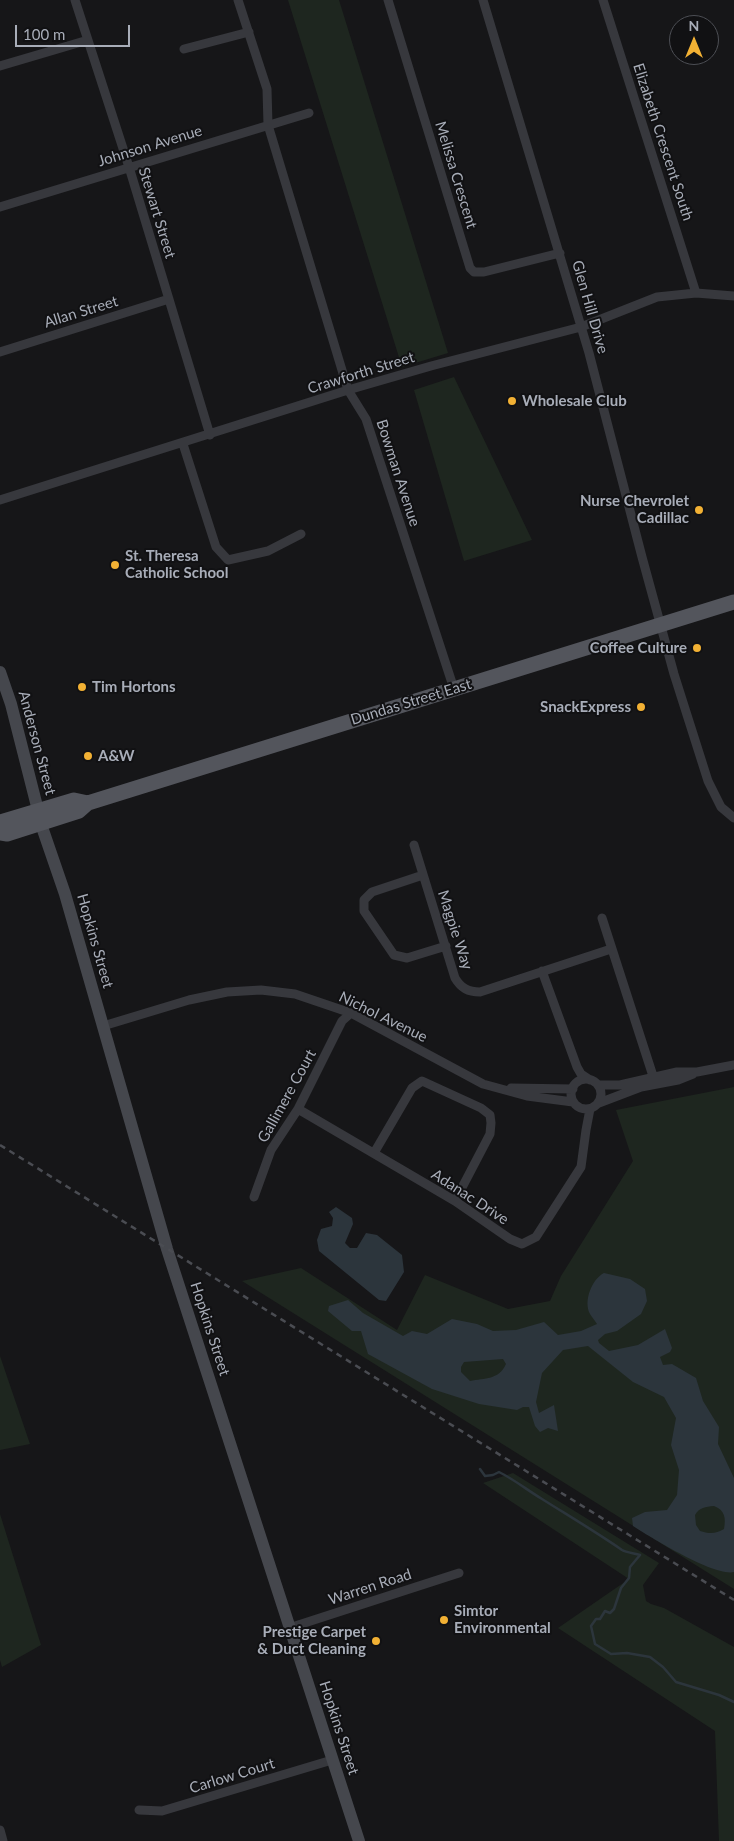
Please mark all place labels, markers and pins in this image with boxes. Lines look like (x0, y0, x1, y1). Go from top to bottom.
place label: Wholesale Club (522, 392, 627, 410)
marker: Wholesale Club (506, 395, 518, 407)
place label: Nurse Chevrolet Cadillac (580, 492, 689, 527)
marker: Nurse Chevrolet Cadillac (693, 504, 705, 516)
place label: St. Theresa Catholic School (125, 547, 228, 582)
marker: St. Theresa Catholic School (109, 559, 121, 571)
place label: Coffee Culture (590, 639, 687, 657)
marker: Coffee Culture (691, 642, 703, 654)
place label: Tim Hortons (92, 678, 176, 696)
marker: Tim Hortons (76, 681, 88, 693)
place label: SnackExpress (540, 698, 631, 716)
marker: SnackExpress (635, 701, 647, 713)
place label: A&W (98, 747, 135, 765)
marker: A&W (82, 750, 94, 762)
place label: Simtor Environmental (454, 1602, 551, 1637)
marker: Simtor Environmental (438, 1614, 450, 1626)
place label: Prestige Carpet & Duct Cleaning (257, 1623, 366, 1658)
marker: Prestige Carpet & Duct Cleaning (370, 1635, 382, 1647)

